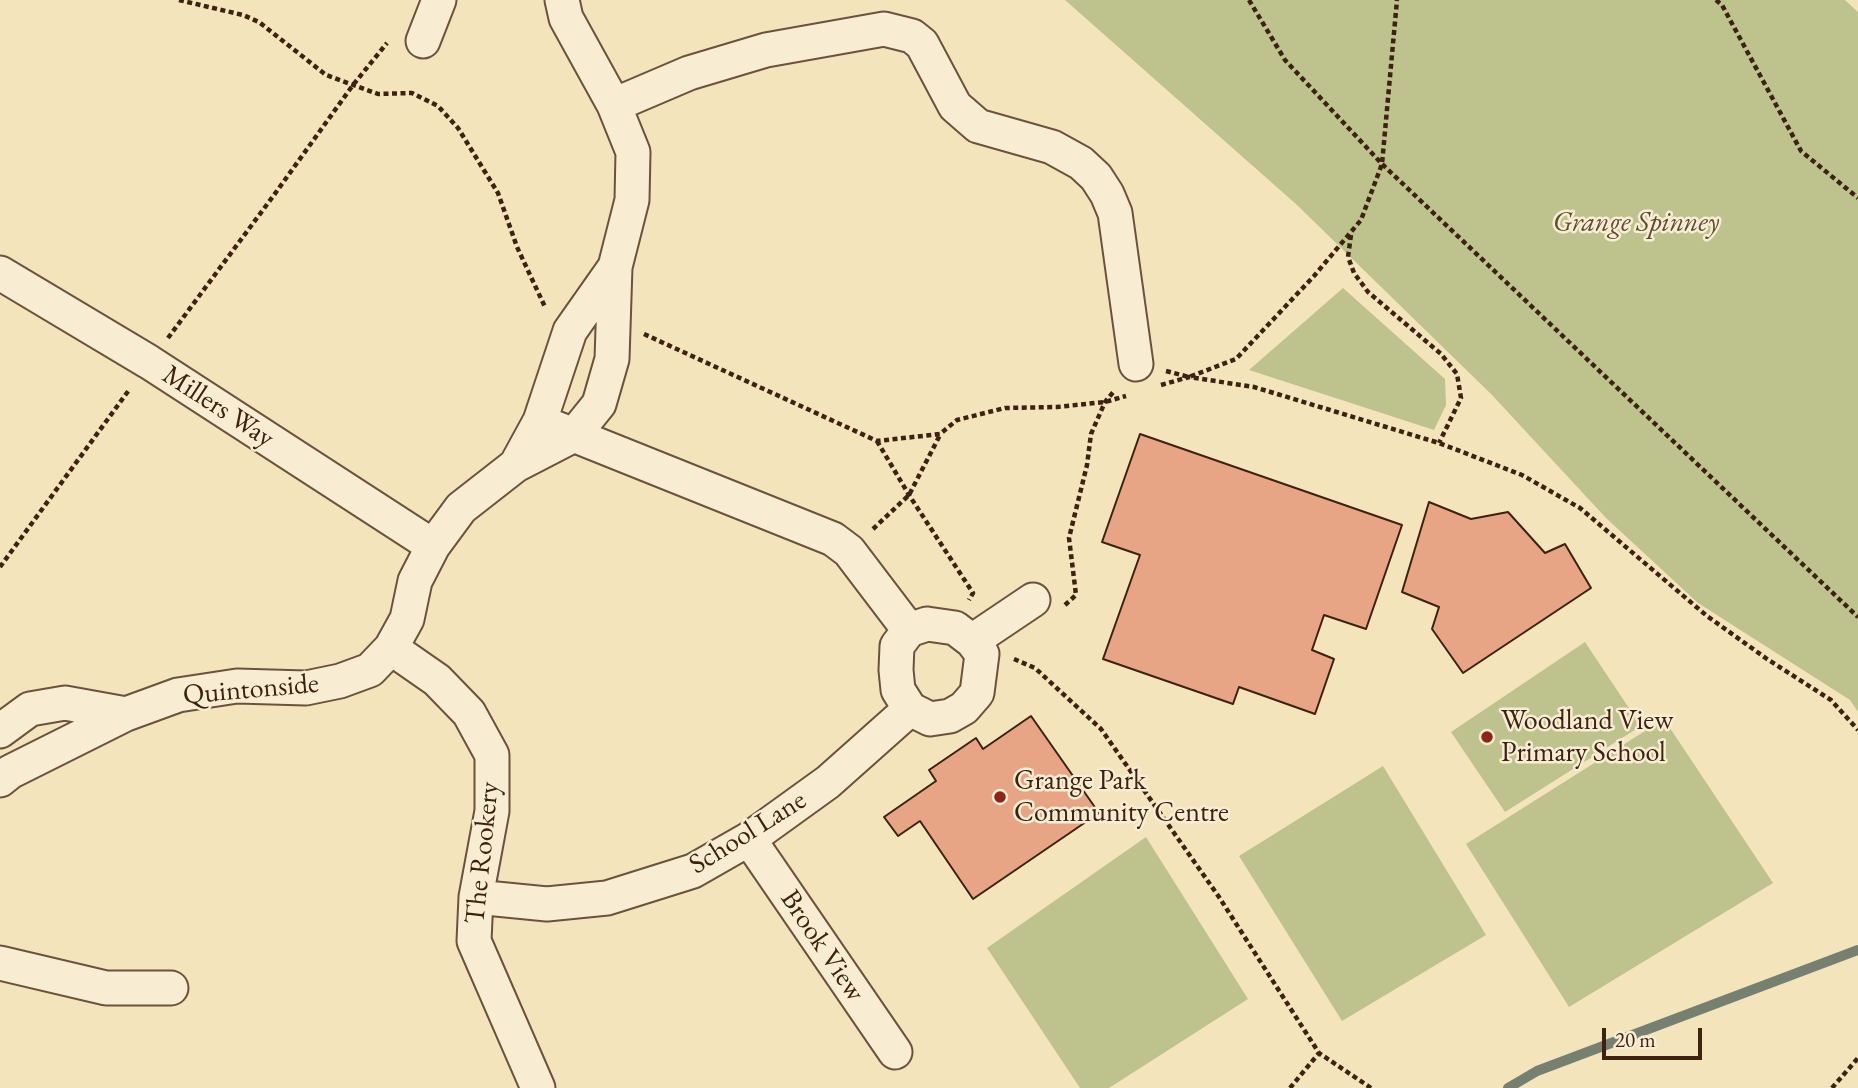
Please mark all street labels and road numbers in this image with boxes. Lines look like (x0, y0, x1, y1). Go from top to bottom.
street label: Millers Way (156, 358, 280, 456)
street label: Quintonside (182, 667, 320, 713)
street label: The Rookery (459, 780, 507, 926)
street label: School Lane (683, 784, 813, 882)
street label: Brook View (773, 884, 871, 1008)

